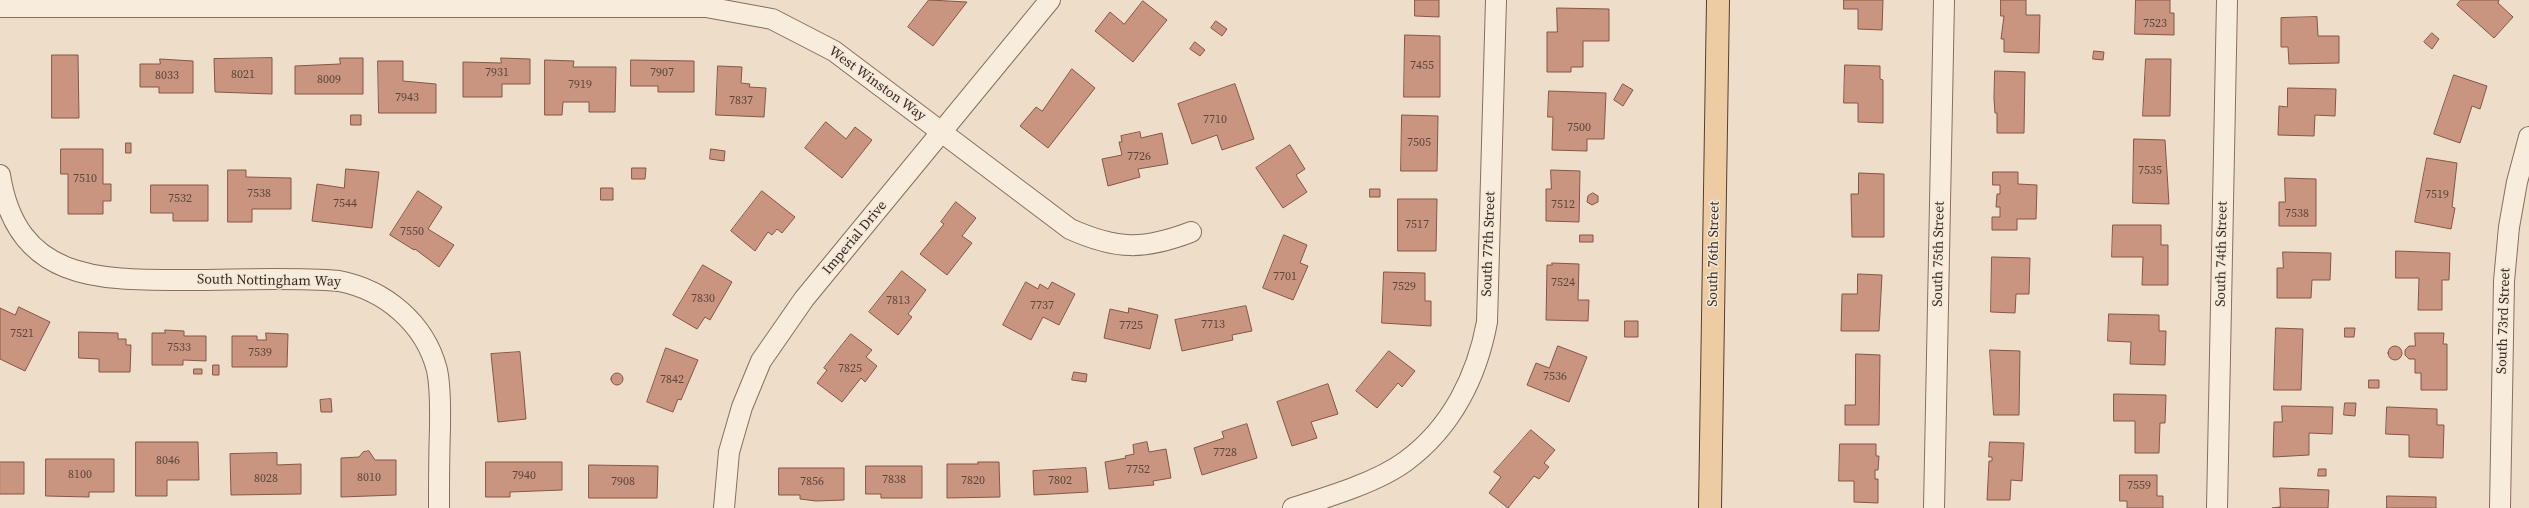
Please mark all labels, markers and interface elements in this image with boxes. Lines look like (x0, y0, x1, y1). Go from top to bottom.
house number: 7523 (2143, 17, 2167, 31)
street label: West Winston Way (825, 43, 929, 125)
house number: 7455 (1410, 59, 1434, 73)
house number: 7931 (485, 66, 509, 80)
house number: 7907 (650, 66, 674, 80)
house number: 8021 (231, 68, 255, 82)
house number: 8033 (155, 69, 179, 83)
house number: 8009 (317, 73, 341, 87)
house number: 7919 (568, 78, 592, 92)
house number: 7943 (395, 91, 419, 105)
house number: 7837 (729, 94, 753, 108)
house number: 7710 (1203, 113, 1227, 127)
house number: 7500 (1567, 121, 1591, 135)
house number: 7505 (1407, 136, 1431, 150)
house number: 7726 (1127, 150, 1151, 164)
house number: 7535 (2138, 164, 2162, 178)
house number: 7510 (73, 172, 97, 186)
house number: 7538 (247, 187, 271, 201)
house number: 7519 (2425, 188, 2449, 202)
street label: South 77th Street (1479, 191, 1499, 297)
house number: 7532 (168, 192, 192, 206)
house number: 7544 (333, 197, 357, 211)
street label: Imperial Drive (819, 198, 891, 278)
house number: 7512 (1551, 198, 1575, 212)
street label: South 76th Street (1705, 201, 1723, 307)
street label: South 75th Street (1930, 201, 1948, 307)
street label: South 74th Street (2213, 201, 2231, 307)
house number: 7538 (2285, 207, 2309, 221)
house number: 7517 (1405, 218, 1429, 232)
house number: 7550 (400, 225, 424, 239)
street label: South 73rd Street (2494, 268, 2514, 374)
house number: 7701 (1273, 270, 1297, 284)
street label: South Nottingham Way (197, 271, 341, 291)
house number: 7524 (1551, 276, 1575, 290)
house number: 7529 (1392, 280, 1416, 294)
house number: 7830 (691, 292, 715, 306)
house number: 7813 (886, 294, 910, 308)
house number: 7737 (1030, 299, 1054, 313)
house number: 7713 (1201, 318, 1225, 332)
house number: 7725 (1119, 319, 1143, 333)
house number: 7521 (10, 327, 34, 341)
house number: 7533 (167, 341, 191, 355)
house number: 7539 (248, 346, 272, 360)
house number: 7825 (838, 362, 862, 376)
house number: 7536 (1543, 370, 1567, 384)
house number: 7842 (660, 373, 684, 387)
house number: 7728 (1213, 446, 1237, 460)
house number: 8046 (156, 454, 180, 468)
house number: 7752 (1126, 463, 1150, 477)
house number: 8100 (68, 468, 92, 482)
house number: 7940 (512, 469, 536, 483)
house number: 8010 (357, 471, 381, 485)
house number: 8028 (254, 472, 278, 486)
house number: 7838 (882, 473, 906, 487)
house number: 7820 (961, 474, 985, 488)
house number: 7802 (1048, 474, 1072, 488)
house number: 7908 (611, 475, 635, 489)
house number: 7856 (800, 475, 824, 489)
house number: 7559 (2127, 479, 2151, 493)

